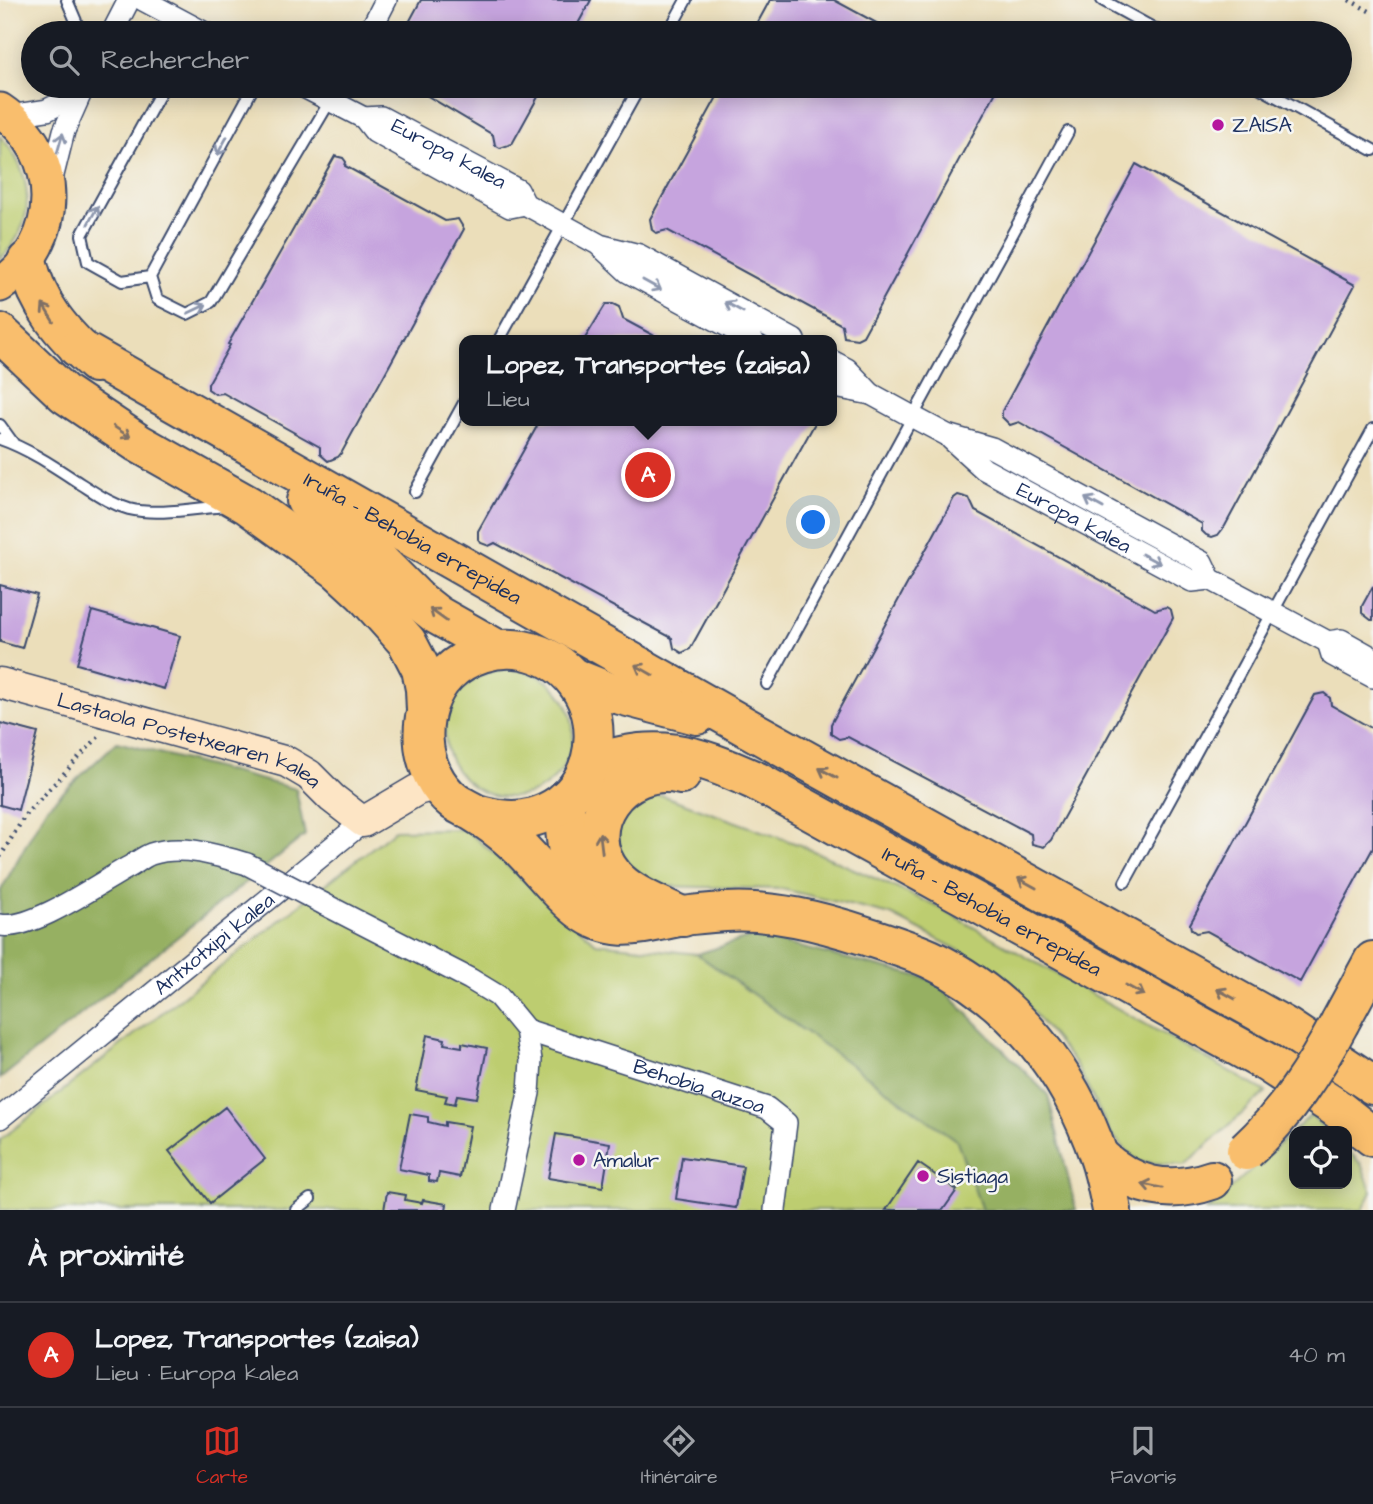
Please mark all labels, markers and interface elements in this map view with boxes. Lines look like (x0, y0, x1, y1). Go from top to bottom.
search box (21, 21, 1352, 98)
icon: search (45, 41, 83, 79)
text: Rechercher (101, 42, 249, 78)
street label: Europa kalea (386, 111, 512, 196)
place label: ZAISA (1232, 111, 1293, 140)
marker: ZAISA (1210, 117, 1226, 133)
one-way arrow (55, 132, 68, 154)
one-way arrow (215, 135, 229, 155)
one-way arrow (87, 205, 100, 226)
one-way arrow (641, 278, 662, 292)
one-way arrow (725, 300, 745, 314)
one-way arrow (186, 302, 207, 315)
one-way arrow (41, 303, 55, 323)
popup (459, 335, 837, 426)
text: Lopez, Transportes (zaisa) (486, 347, 810, 383)
text: Lieu (486, 383, 530, 415)
one-way arrow (111, 425, 131, 439)
pin: A (625, 449, 671, 501)
street label: Iruña - Behobia errepidea (299, 465, 527, 612)
street label: Europa kalea (1012, 475, 1137, 560)
one-way arrow (1084, 496, 1104, 510)
your location (796, 505, 830, 539)
one-way arrow (1141, 552, 1161, 566)
one-way arrow (429, 608, 448, 622)
one-way arrow (635, 663, 655, 677)
street label: Lastaola Postetxearen kalea (54, 685, 329, 795)
one-way arrow (819, 766, 839, 780)
one-way arrow (594, 832, 607, 855)
street label: Iruña - Behobia errepidea (877, 839, 1107, 983)
one-way arrow (1018, 876, 1038, 890)
street label: Antxotxipi kalea (147, 885, 281, 1002)
one-way arrow (1125, 983, 1145, 997)
one-way arrow (1217, 987, 1237, 1001)
street label: Behobia auzoa (630, 1051, 769, 1121)
map controls (1289, 1126, 1352, 1189)
button: locate (1289, 1126, 1352, 1189)
place label: Amalur (593, 1146, 659, 1175)
marker: Amalur (571, 1152, 587, 1168)
place label: Sistiaga (937, 1162, 1008, 1193)
marker: Sistiaga (915, 1168, 931, 1184)
one-way arrow (1141, 1178, 1164, 1192)
text: À proximité (28, 1235, 184, 1277)
text: Lopez, Transportes (zaisa) (95, 1321, 419, 1357)
text: A (44, 1339, 58, 1371)
text: 40 m (1288, 1339, 1345, 1371)
text: Lieu · Europa kalea (95, 1357, 298, 1389)
tab: Carte (196, 1422, 248, 1491)
tab: Itinéraire (641, 1422, 718, 1491)
tab: Favoris (1110, 1422, 1177, 1491)

